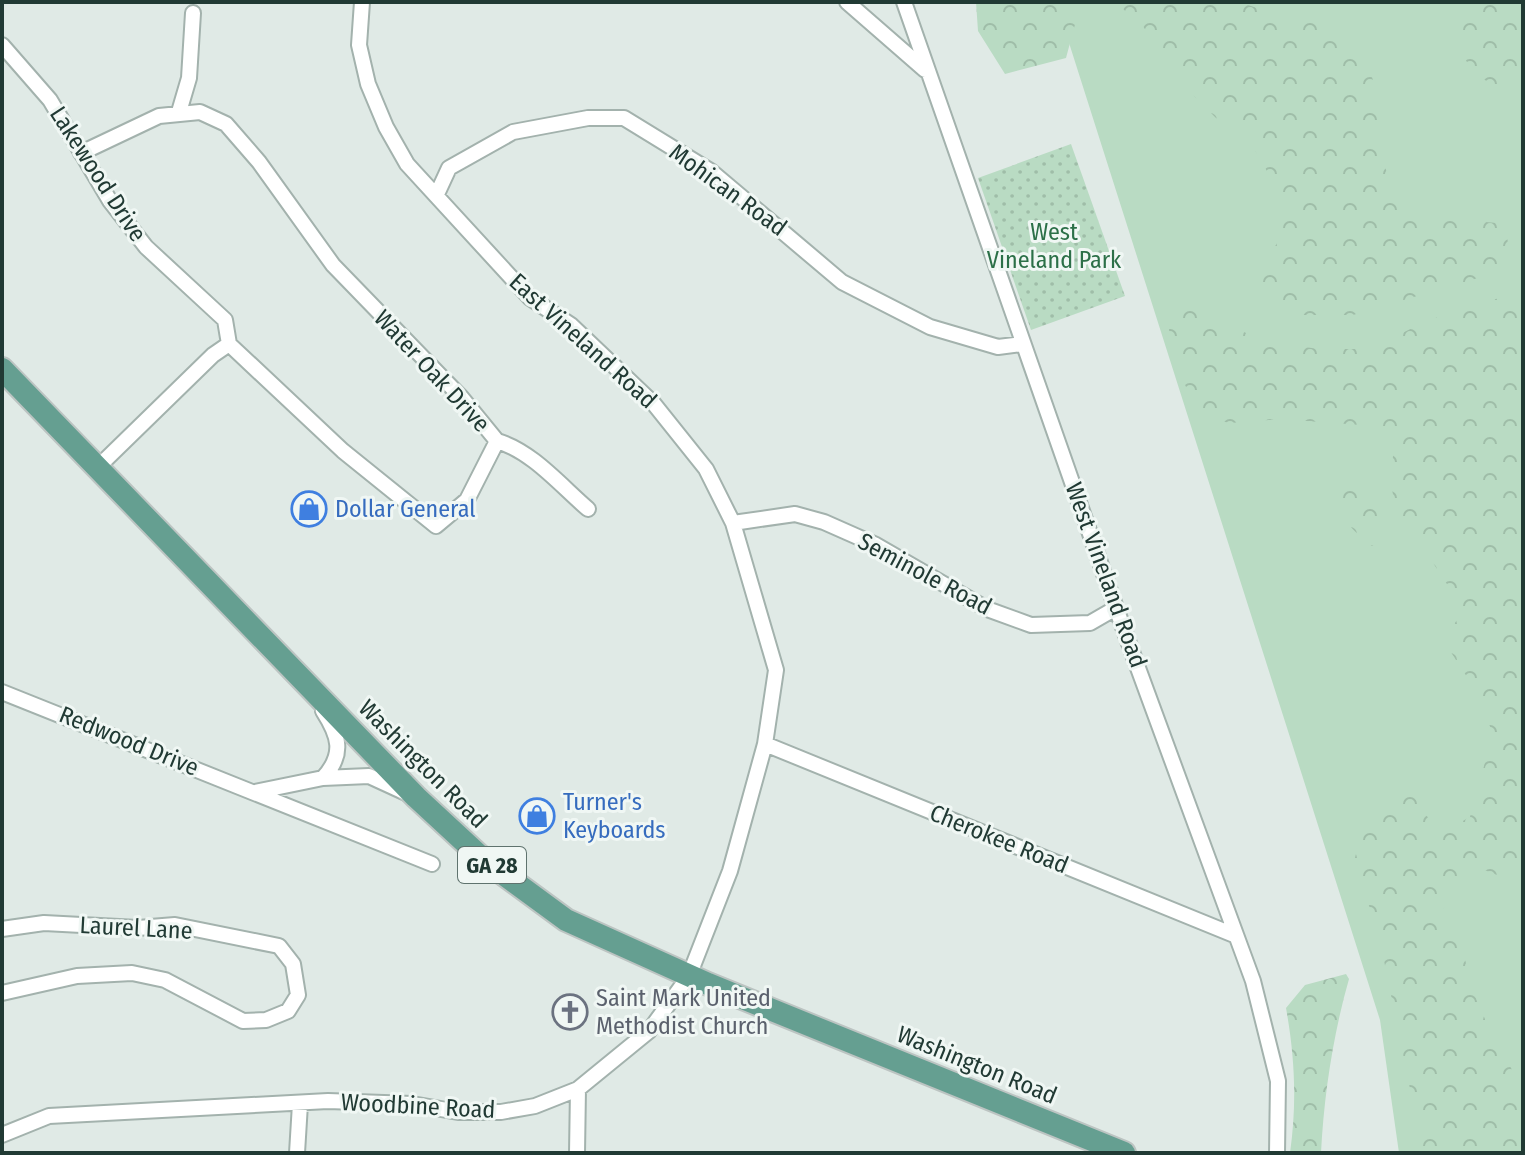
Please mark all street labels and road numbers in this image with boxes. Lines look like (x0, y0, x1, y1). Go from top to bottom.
street label: Lakewood Drive (44, 101, 152, 247)
street label: Mohican Road (664, 138, 792, 242)
street label: East Vineland Road (504, 268, 662, 414)
street label: Water Oak Drive (368, 304, 496, 438)
street label: West Vineland Road (1060, 479, 1152, 671)
street label: Seminole Road (854, 527, 996, 621)
street label: Washington Road (353, 694, 493, 834)
street label: Redwood Drive (55, 700, 203, 782)
street label: Cherokee Road (926, 799, 1072, 879)
road number: GA 28 (458, 847, 526, 883)
street label: Laurel Lane (79, 911, 193, 945)
street label: Washington Road (893, 1020, 1061, 1110)
street label: Woodbine Road (340, 1088, 496, 1124)

